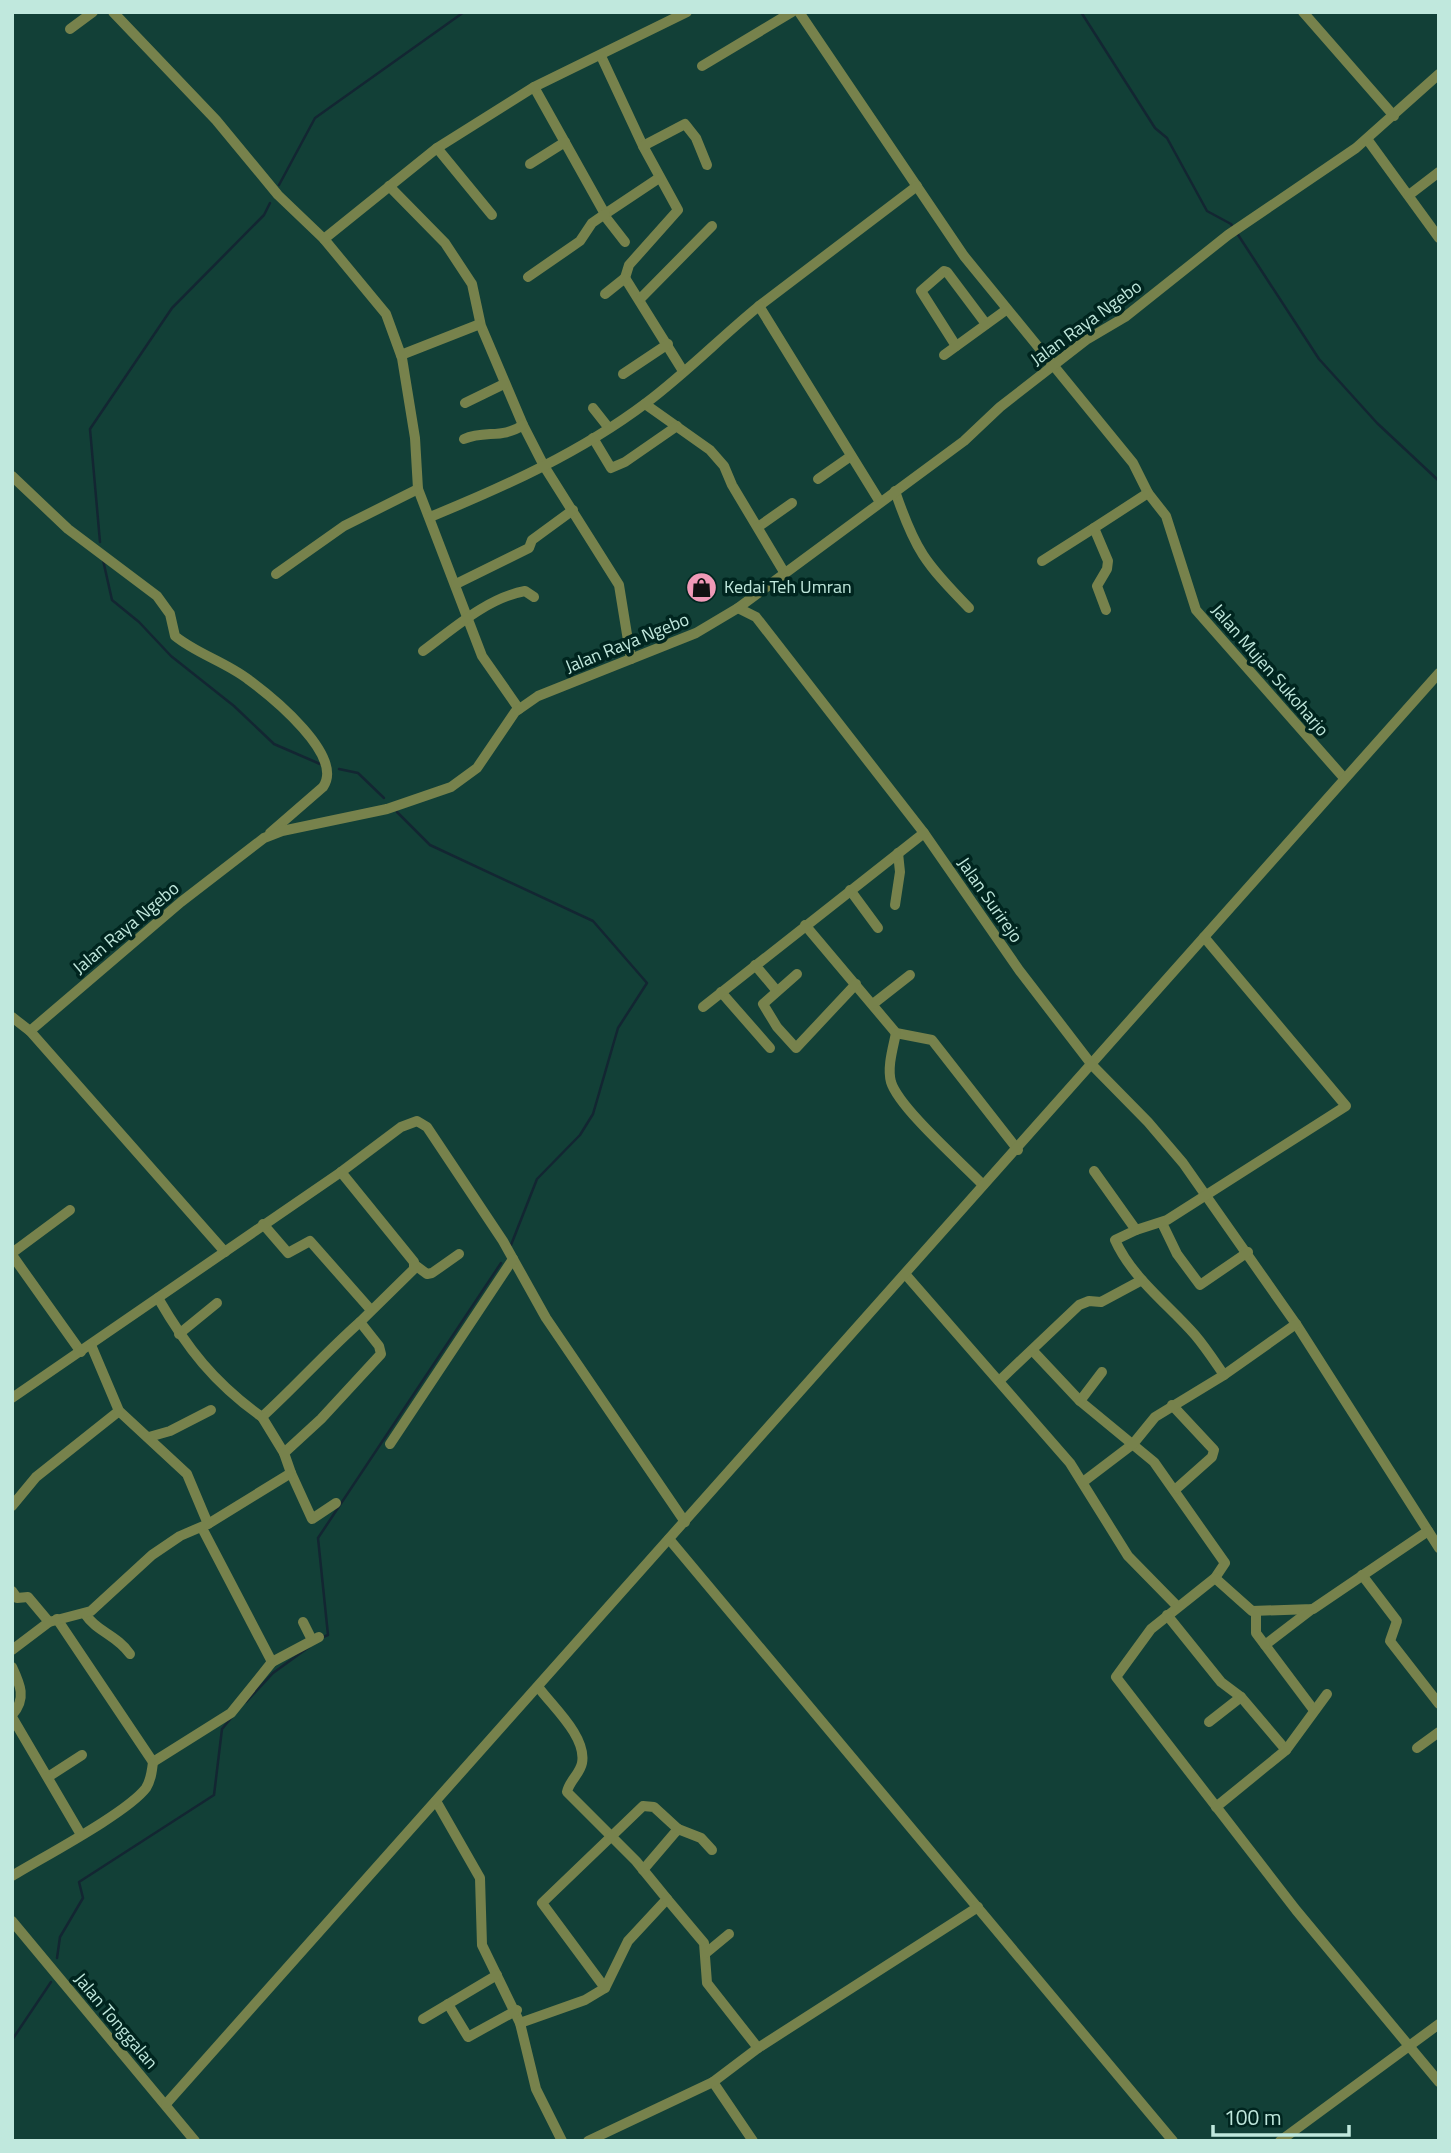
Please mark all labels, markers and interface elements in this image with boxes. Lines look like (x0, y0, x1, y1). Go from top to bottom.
street label: Jalan Raya Ngebo (1024, 273, 1147, 372)
shop icon: Kedai Teh Umran (684, 570, 718, 604)
place label: Kedai Teh Umran (724, 573, 852, 600)
street label: Jalan Mujen Sukoharjo (1205, 597, 1336, 742)
street label: Jalan Raya Ngebo (561, 605, 693, 680)
street label: Jalan Surirejo (951, 851, 1030, 948)
street label: Jalan Raya Ngebo (66, 875, 185, 980)
street label: Jalan Tonggalan (68, 1967, 165, 2075)
scale bar (1213, 2094, 1350, 2138)
text: 100 m (1224, 2101, 1281, 2133)

